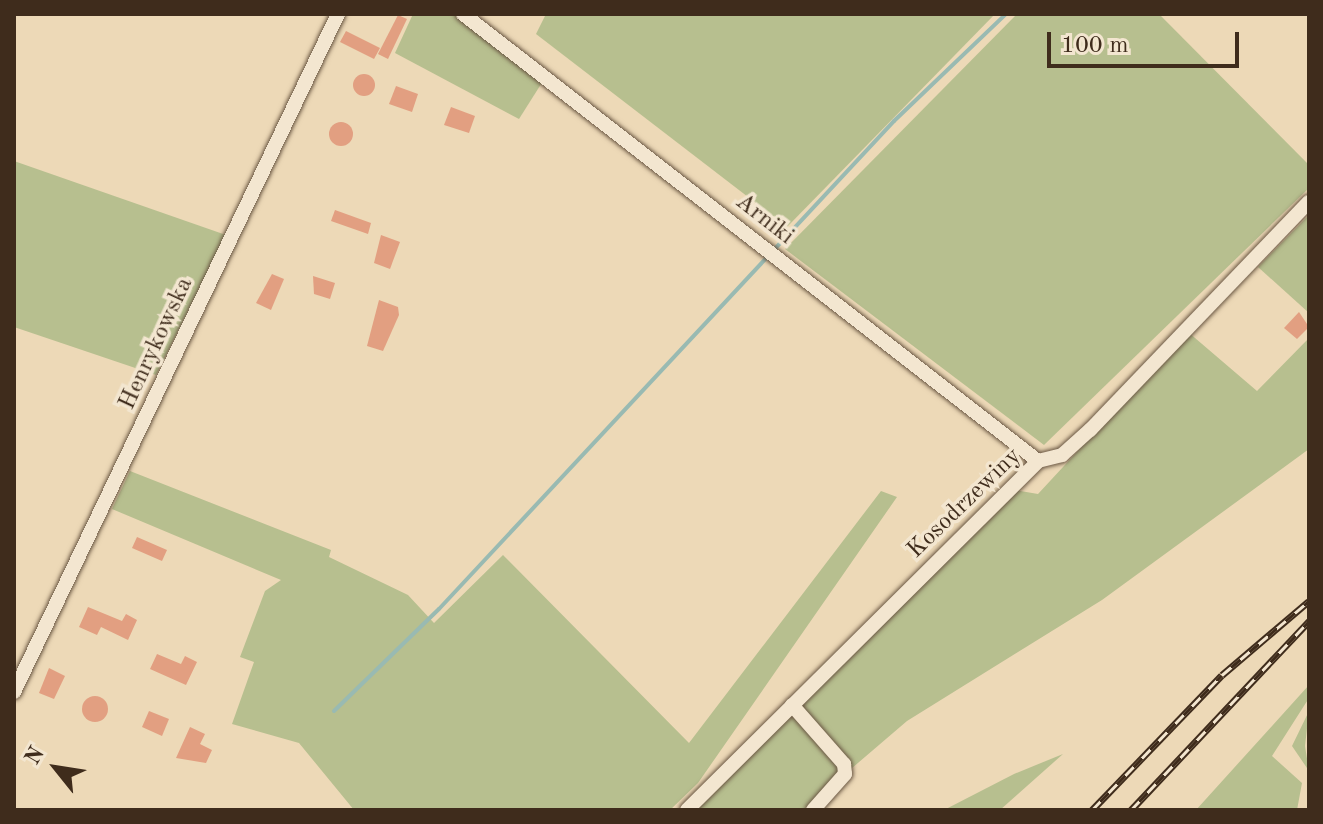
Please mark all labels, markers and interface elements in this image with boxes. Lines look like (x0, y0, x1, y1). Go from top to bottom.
scale bar (1051, 16, 1243, 66)
text: 100 m (1061, 34, 1129, 58)
street label: Arniki (729, 188, 799, 252)
street label: Henrykowska (114, 273, 200, 415)
street label: Kosodrzewiny (902, 443, 1028, 565)
north arrow (16, 728, 96, 808)
text: N (21, 743, 49, 769)

